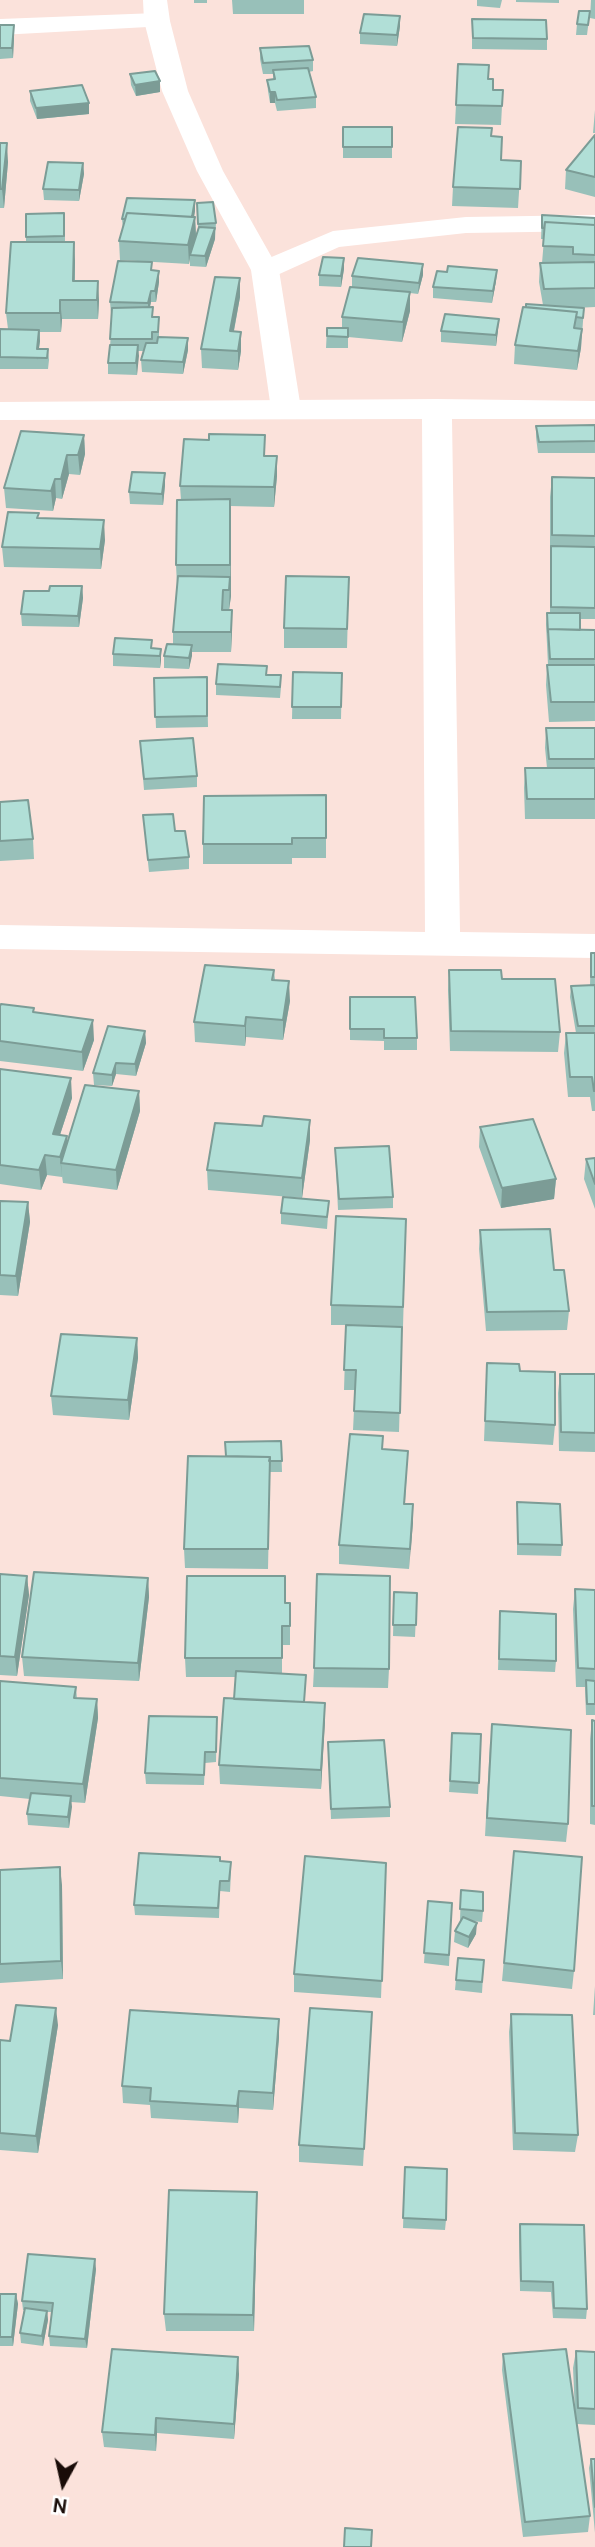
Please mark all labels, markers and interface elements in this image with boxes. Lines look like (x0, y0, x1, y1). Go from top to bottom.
north arrow (28, 2449, 98, 2519)
text: N (51, 2492, 69, 2519)

